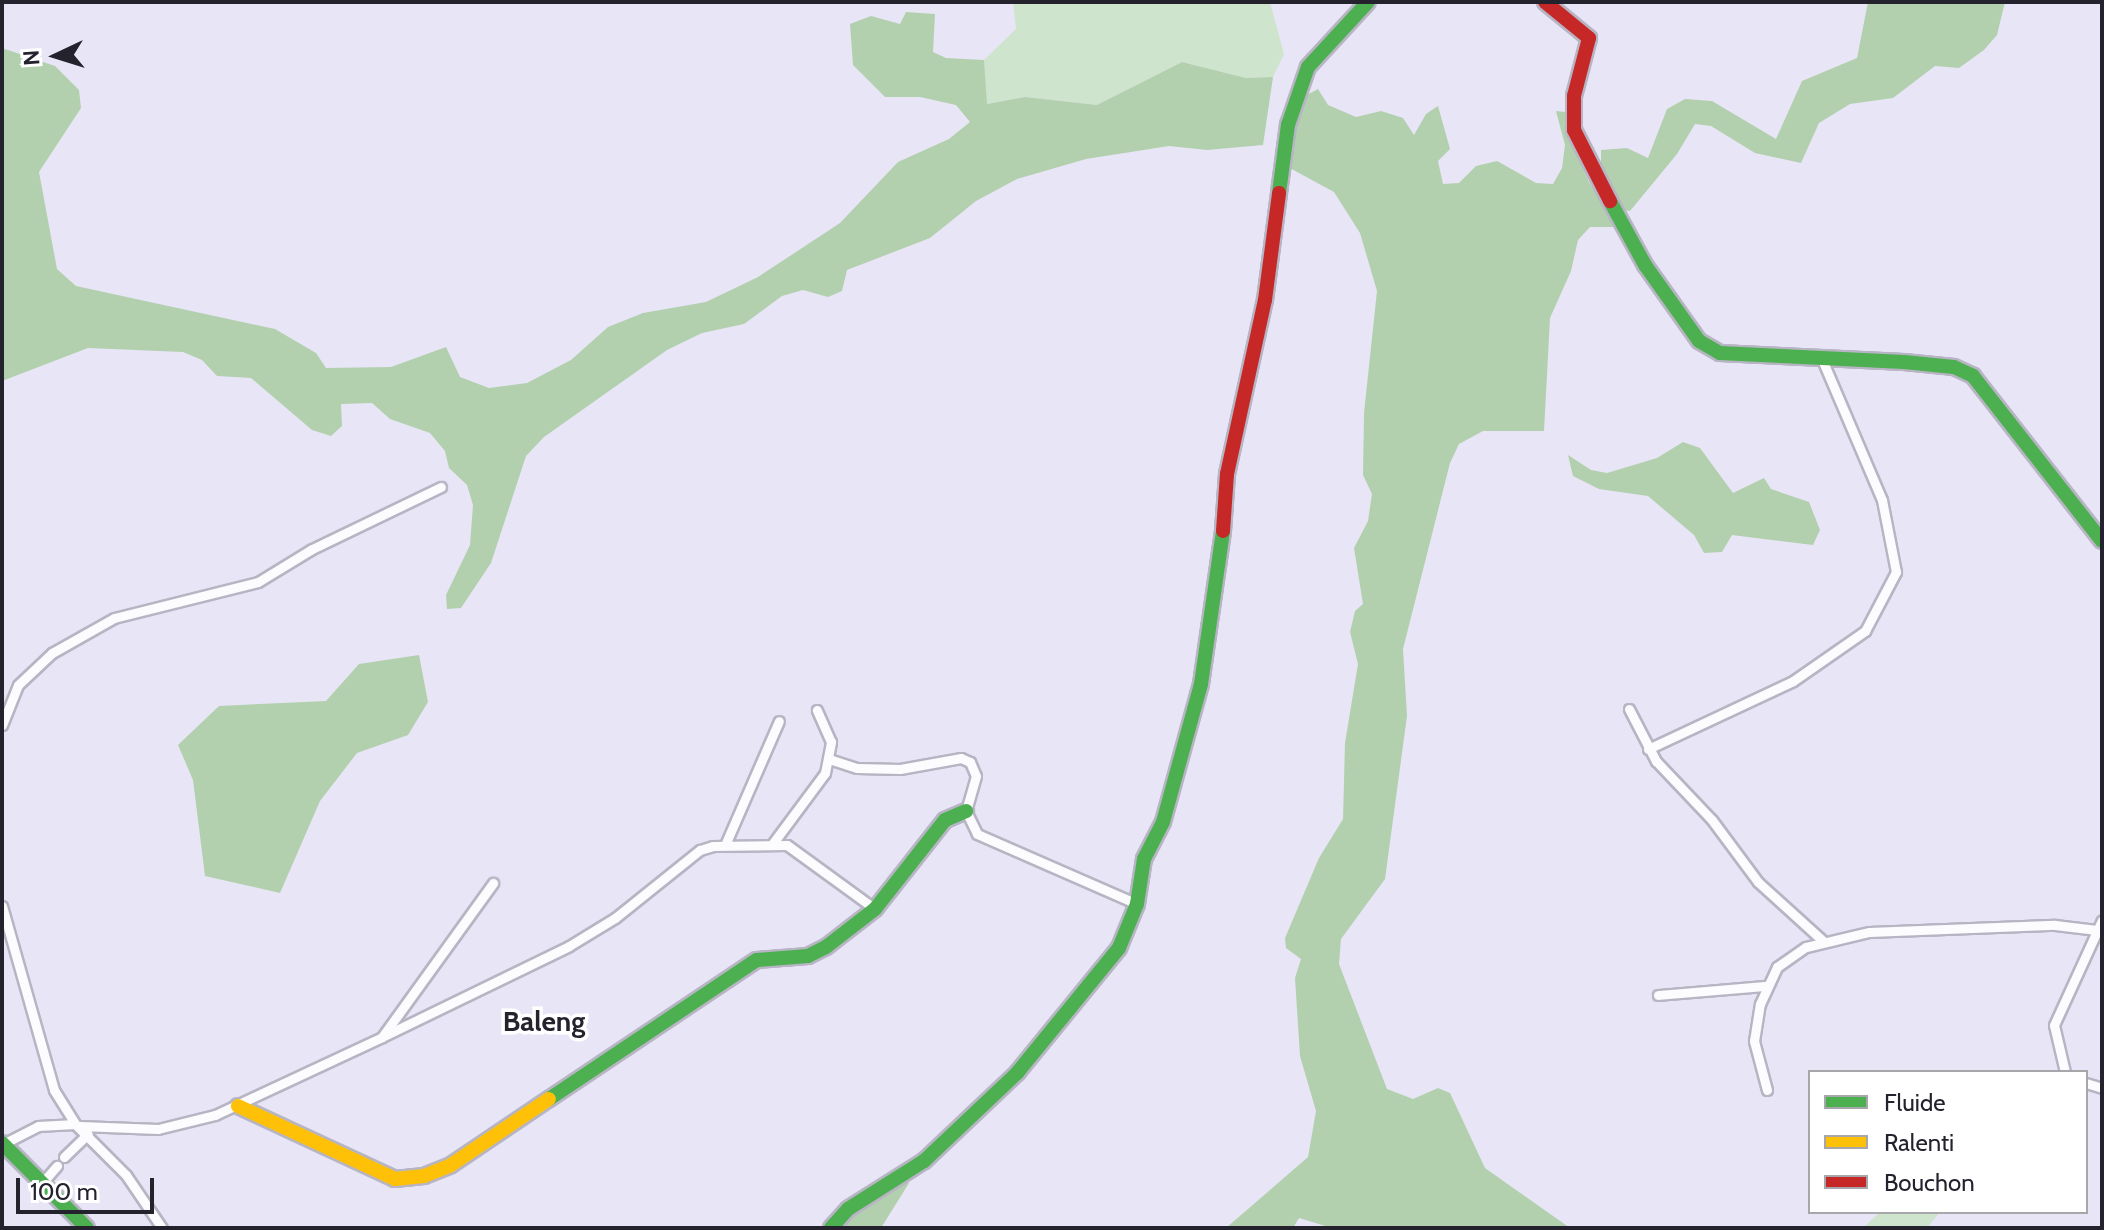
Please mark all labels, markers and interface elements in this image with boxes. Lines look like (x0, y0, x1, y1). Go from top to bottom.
north arrow (16, 16, 96, 96)
text: N (18, 49, 46, 66)
district label: Baleng (503, 1004, 585, 1038)
legend (1808, 1070, 2088, 1214)
text: Fluide (1884, 1088, 1946, 1117)
text: Ralenti (1884, 1128, 1954, 1157)
scale bar (20, 1162, 158, 1212)
text: Bouchon (1884, 1168, 1975, 1197)
text: 100 m (30, 1177, 98, 1206)

